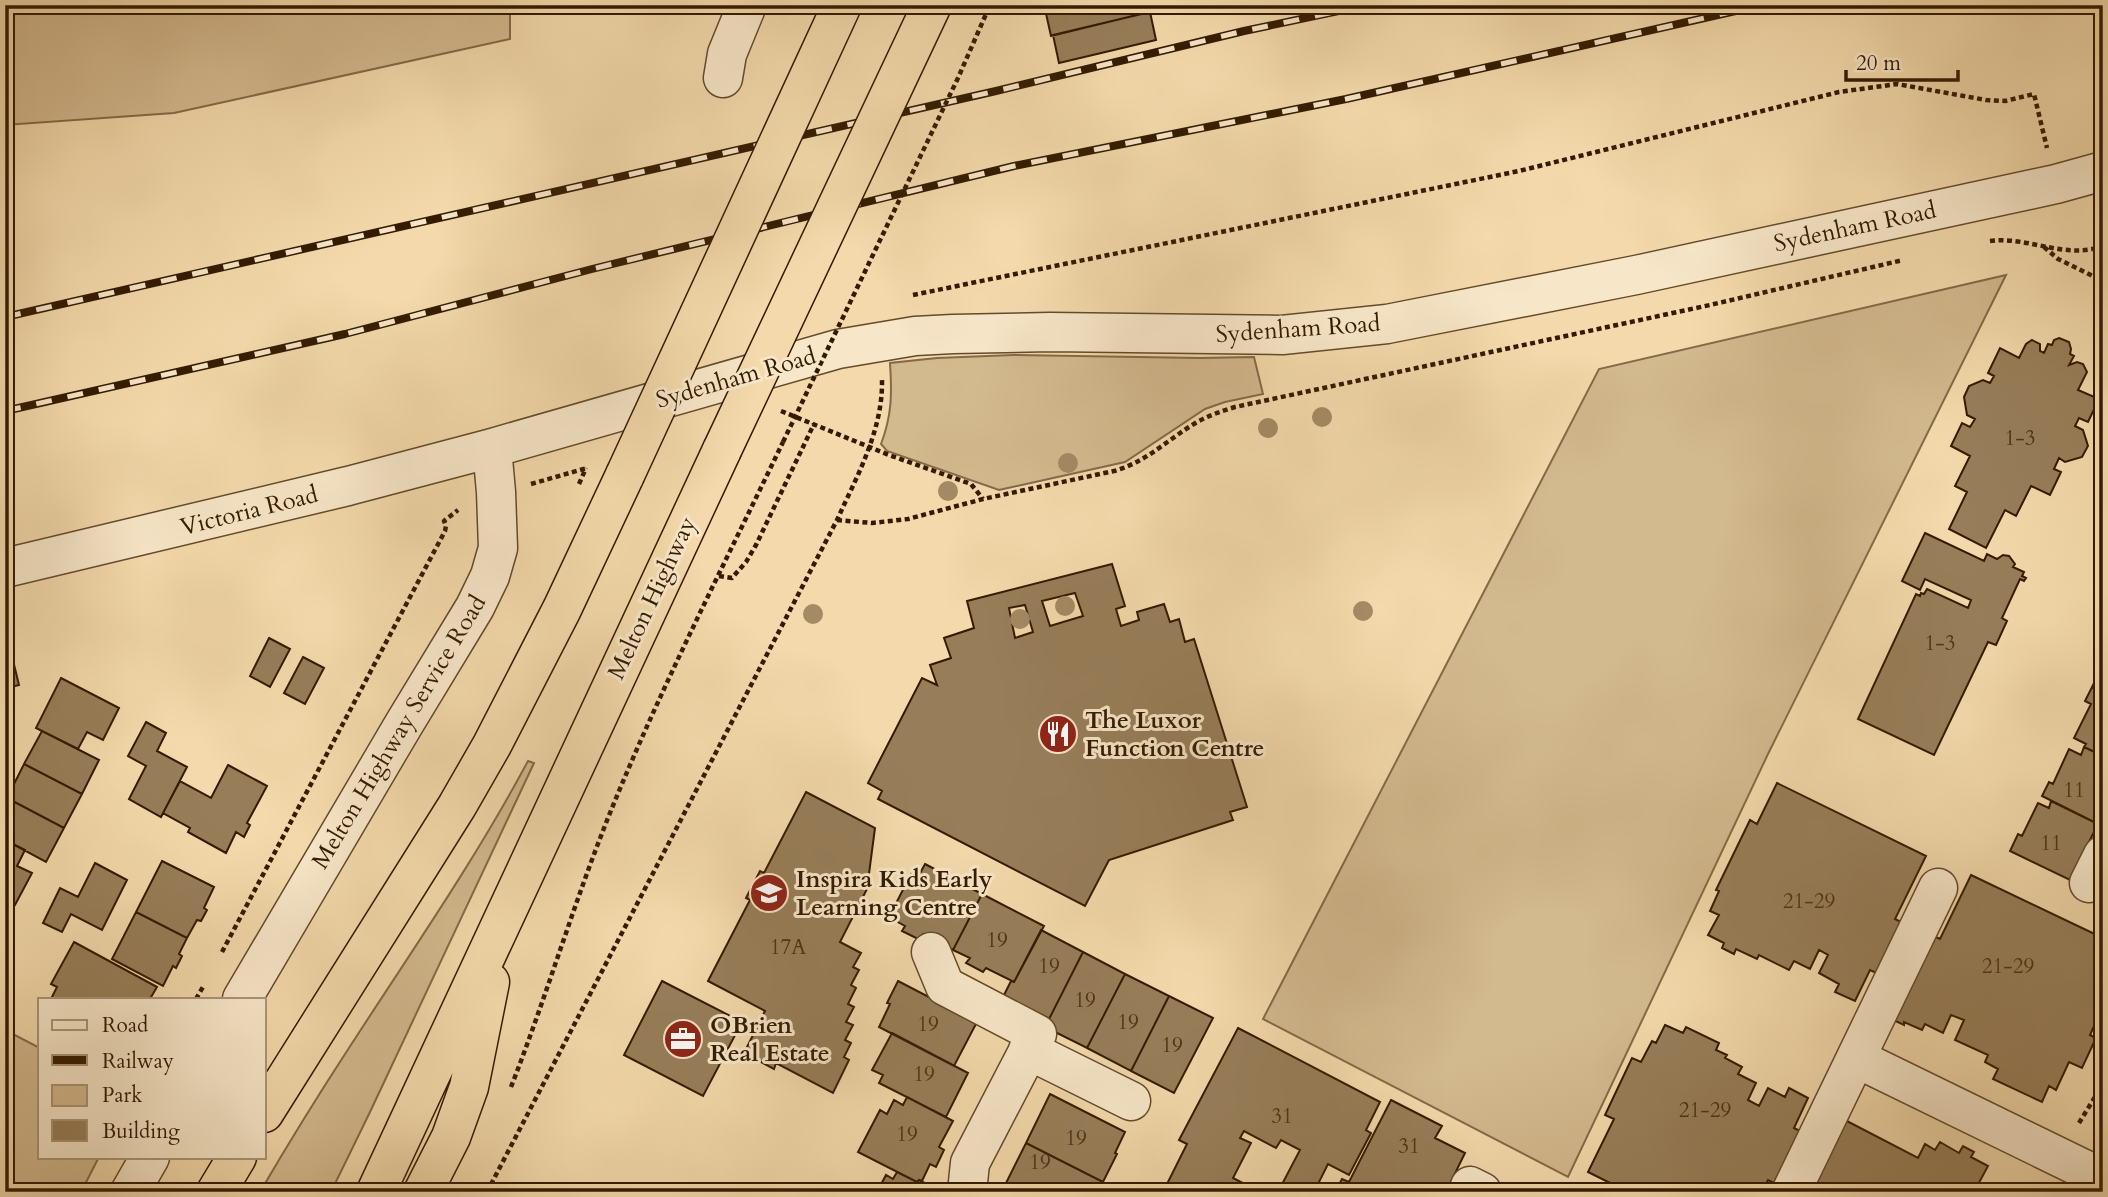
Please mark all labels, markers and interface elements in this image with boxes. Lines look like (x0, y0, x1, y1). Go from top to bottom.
scale bar (1846, 38, 1958, 82)
text: 20 m (1856, 49, 1901, 78)
street label: Sydenham Road (1771, 194, 1939, 260)
street label: Sydenham Road (1215, 307, 1382, 351)
street label: Sydenham Road (652, 339, 820, 417)
house number: 1-3 (2005, 424, 2035, 453)
street label: Victoria Road (177, 478, 322, 544)
street label: Melton Highway (600, 511, 704, 685)
street label: Melton Highway Service Road (304, 589, 494, 875)
house number: 1-3 (1925, 629, 1955, 658)
place label: The Luxor Function Centre (1085, 704, 1264, 765)
restaurant icon: The Luxor Function Centre (1037, 713, 1079, 755)
house number: 11 (2063, 776, 2085, 805)
house number: 11 (2040, 829, 2062, 858)
place label: Inspira Kids Early Learning Centre (796, 863, 993, 924)
school or university icon: Inspira Kids Early Learning Centre (748, 872, 790, 914)
house number: 21-29 (1783, 887, 1835, 916)
house number: 19 (986, 926, 1008, 955)
house number: 17A (770, 933, 806, 962)
house number: 19 (1038, 952, 1060, 981)
house number: 21-29 (1982, 952, 2034, 981)
house number: 19 (1074, 986, 1096, 1015)
legend (38, 998, 266, 1158)
house number: 19 (1117, 1008, 1139, 1037)
place label: OBrien Real Estate (710, 1009, 830, 1070)
house number: 19 (917, 1010, 939, 1039)
text: Road (102, 1011, 148, 1040)
office icon: OBrien Real Estate (662, 1018, 704, 1060)
house number: 19 (1161, 1031, 1183, 1060)
text: Railway (102, 1047, 174, 1076)
house number: 19 (913, 1060, 935, 1089)
text: Park (102, 1081, 143, 1110)
house number: 21-29 (1679, 1096, 1731, 1125)
house number: 31 (1271, 1102, 1293, 1131)
text: Building (102, 1117, 180, 1146)
house number: 19 (896, 1120, 918, 1149)
house number: 19 (1065, 1124, 1087, 1153)
house number: 31 (1398, 1132, 1420, 1161)
house number: 19 (1029, 1148, 1051, 1177)

